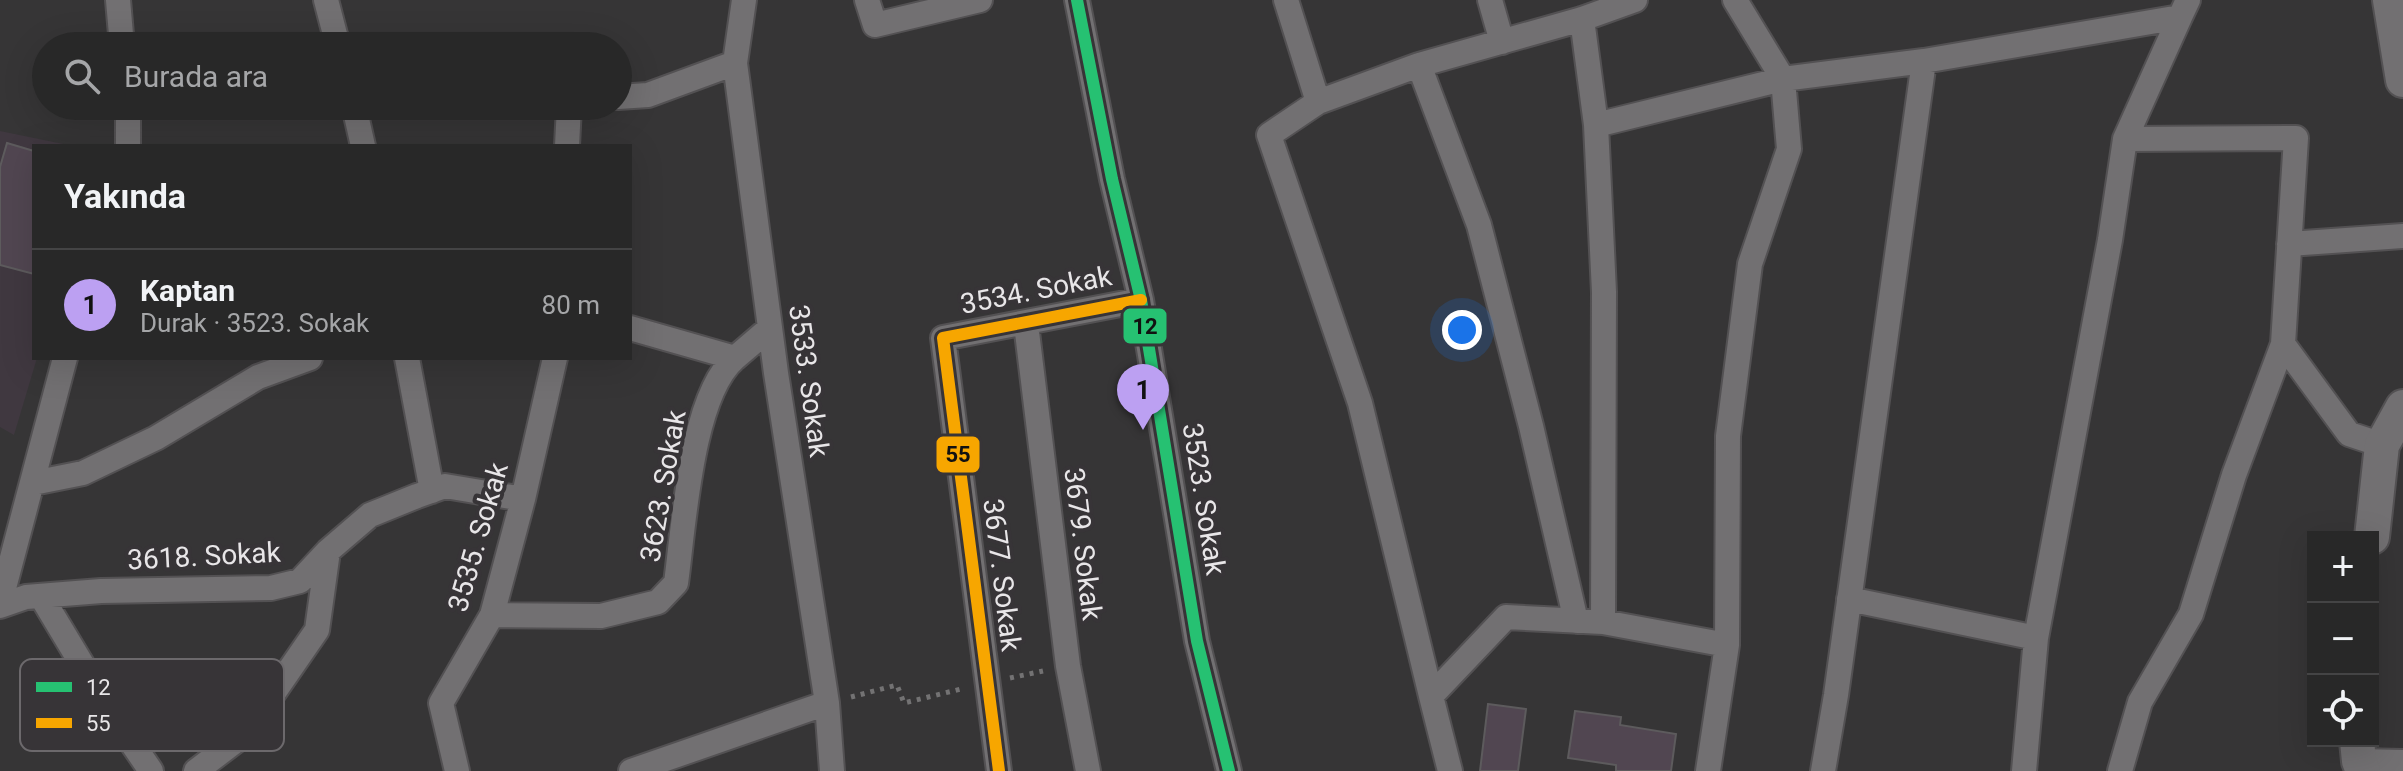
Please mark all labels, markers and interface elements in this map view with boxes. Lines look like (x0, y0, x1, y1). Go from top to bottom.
search box (32, 32, 632, 120)
icon: search (60, 54, 104, 98)
text: Burada ara (124, 59, 268, 94)
text: Yakında (64, 176, 186, 216)
street label: 3534. Sokak (958, 259, 1115, 321)
text: Kaptan (140, 273, 235, 308)
text: 1 (83, 290, 97, 320)
text: 80 m (542, 290, 600, 320)
street label: 3533. Sokak (782, 303, 836, 460)
line badge: 12 (1122, 307, 1168, 345)
text: Durak · 3523. Sokak (140, 308, 369, 338)
your location (1442, 310, 1482, 350)
text: 12 (1132, 314, 1158, 339)
pin: 1 (1117, 364, 1169, 430)
street label: 3623. Sokak (633, 407, 693, 564)
street label: 3523. Sokak (1176, 421, 1232, 578)
line badge: 55 (935, 435, 981, 474)
text: 55 (945, 442, 971, 467)
street label: 3535. Sokak (441, 458, 515, 615)
street label: 3679. Sokak (1057, 466, 1109, 623)
street label: 3677. Sokak (976, 497, 1028, 654)
map controls (2307, 531, 2379, 747)
button: + (2307, 531, 2379, 603)
street label: 3618. Sokak (126, 535, 282, 576)
button: − (2307, 603, 2379, 675)
legend (20, 659, 284, 751)
text: 12 (86, 675, 111, 700)
button: locate (2307, 675, 2379, 747)
text: 55 (86, 711, 111, 736)

